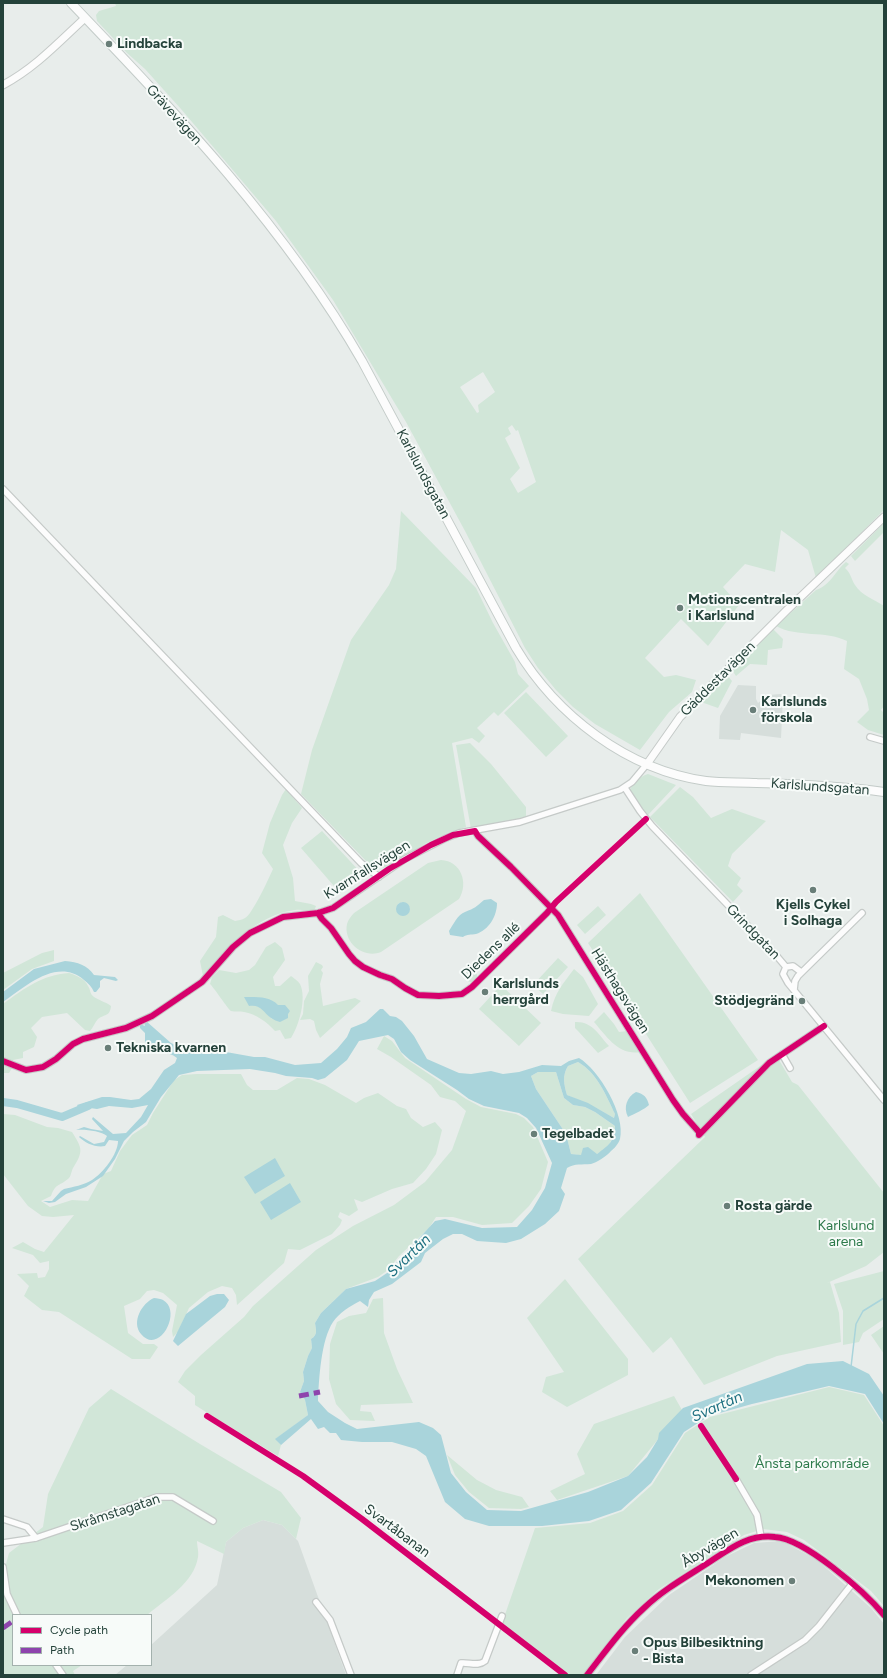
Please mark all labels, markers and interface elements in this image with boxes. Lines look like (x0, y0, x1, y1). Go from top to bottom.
place label: Lindbacka (117, 36, 183, 52)
marker: Lindbacka (104, 39, 114, 49)
street label: Grävevägen (143, 81, 205, 149)
street label: Karlslundsgatan (392, 426, 454, 522)
place label: Motionscentralen i Karlslund (688, 592, 801, 624)
marker: Motionscentralen i Karlslund (675, 603, 685, 613)
street label: Gäddestavägen (677, 638, 759, 720)
place label: Karlslunds förskola (761, 694, 827, 726)
marker: Karlslunds förskola (748, 705, 758, 715)
street label: Karlslundsgatan (770, 775, 870, 799)
street label: Kvarnfallsvägen (321, 837, 413, 903)
marker: Kjells Cykel i Solhaga (808, 885, 818, 895)
place label: Kjells Cykel i Solhaga (776, 897, 850, 930)
street label: Grindgatan (723, 901, 783, 963)
street label: Diedens allé (458, 919, 524, 983)
street label: Hästhagsvägen (587, 945, 653, 1037)
place label: Karlslunds herrgård (493, 976, 559, 1008)
marker: Karlslunds herrgård (480, 987, 490, 997)
place label: Stödjegränd (714, 993, 794, 1009)
marker: Stödjegränd (797, 996, 807, 1006)
place label: Tekniska kvarnen (116, 1040, 226, 1056)
marker: Tekniska kvarnen (103, 1043, 113, 1053)
place label: Tegelbadet (542, 1126, 614, 1142)
marker: Tegelbadet (529, 1129, 539, 1139)
place label: Rosta gärde (735, 1198, 812, 1214)
marker: Rosta gärde (722, 1201, 732, 1211)
park label: Karlslund arena (818, 1218, 874, 1250)
water label: Svartån (383, 1231, 435, 1281)
water label: Svartån (689, 1388, 745, 1426)
park label: Ånsta parkområde (755, 1456, 869, 1472)
street label: Skråmstagatan (68, 1491, 162, 1535)
street label: Svartåbanan (361, 1501, 433, 1561)
street label: Åbyvägen (679, 1525, 741, 1571)
place label: Mekonomen (705, 1573, 784, 1589)
marker: Mekonomen (787, 1576, 797, 1586)
legend (12, 1614, 152, 1666)
text: Cycle path (50, 1623, 108, 1637)
place label: Opus Bilbesiktning - Bista (643, 1635, 763, 1668)
text: Path (50, 1643, 74, 1657)
marker: Opus Bilbesiktning - Bista (630, 1646, 640, 1656)

